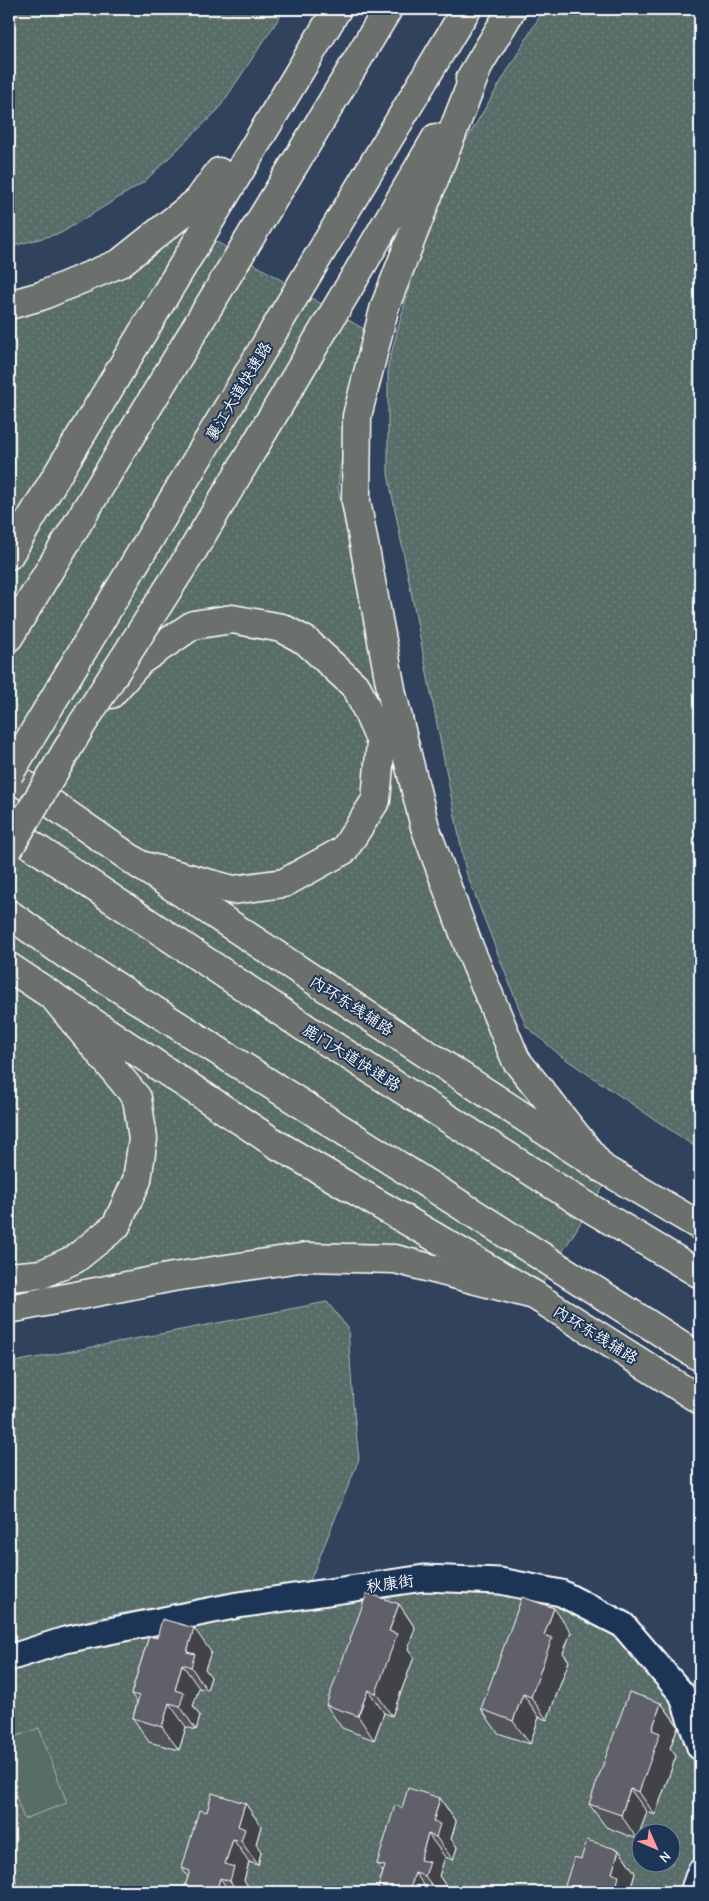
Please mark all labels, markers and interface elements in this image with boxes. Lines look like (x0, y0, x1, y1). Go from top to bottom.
street label: 襄江大道快速路 (202, 339, 275, 444)
street label: 内环东线辅路 (306, 972, 397, 1040)
street label: 鹿门大道快速路 (299, 1021, 404, 1095)
street label: 内环东线辅路 (550, 1302, 641, 1368)
street label: 秋康街 (365, 1572, 415, 1596)
north arrow (632, 1824, 682, 1874)
text: N (656, 1848, 674, 1866)

